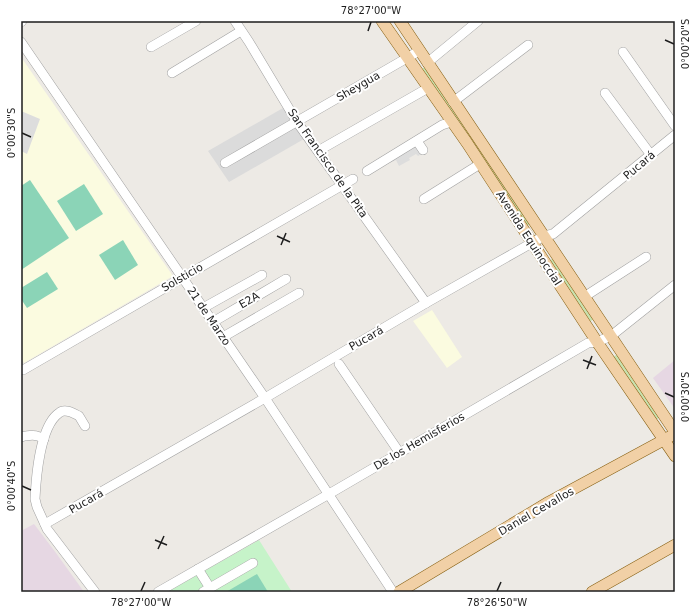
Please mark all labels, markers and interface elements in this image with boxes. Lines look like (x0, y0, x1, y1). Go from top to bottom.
text: 78°27'00"W (341, 5, 401, 16)
text: 0°00'20"S (680, 19, 691, 69)
street label: Sheygua (334, 69, 382, 104)
street label: San Francisco de la Pita (285, 106, 370, 220)
text: 0°00'30"S (6, 108, 17, 158)
street label: Pucará (621, 148, 658, 182)
street label: Avenida Equinoccial (493, 189, 564, 288)
street label: Solsticio (159, 260, 206, 294)
street label: 21 de Marzo (184, 284, 233, 348)
street label: E2A (237, 289, 262, 311)
street label: Pucará (347, 323, 386, 353)
text: 0°00'30"S (680, 372, 691, 422)
street label: De los Hemisferios (371, 410, 467, 473)
text: 0°00'40"S (6, 461, 17, 511)
street label: Daniel Cevallos (496, 484, 576, 538)
street label: Pucará (67, 486, 106, 516)
text: 78°27'00"W (111, 597, 171, 608)
text: 78°26'50"W (467, 597, 527, 608)

